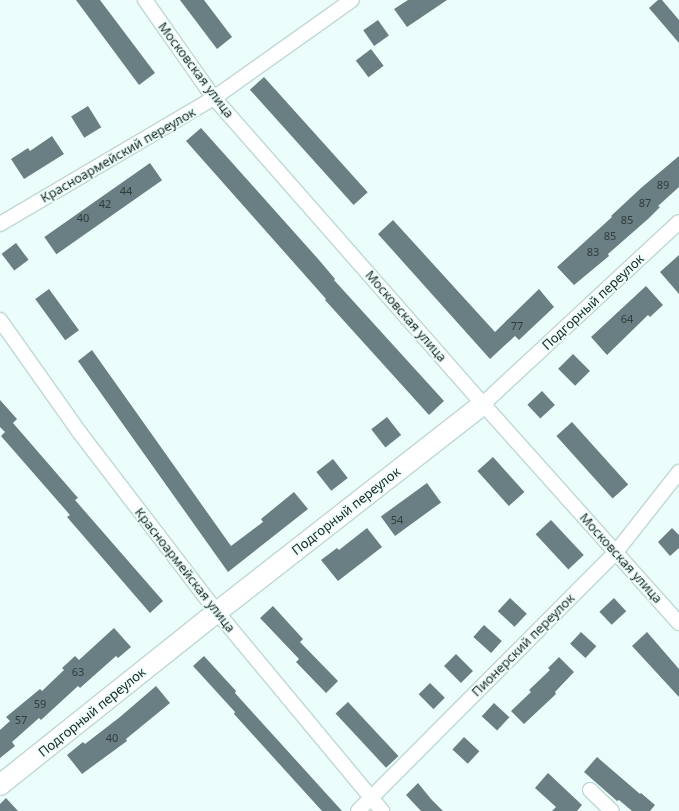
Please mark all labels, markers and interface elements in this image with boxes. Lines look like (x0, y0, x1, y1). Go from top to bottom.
street label: Московская улица (155, 19, 237, 121)
street label: Красноармейский переулок (38, 104, 198, 206)
house number: 89 (657, 178, 669, 192)
house number: 44 (120, 184, 132, 198)
house number: 87 (639, 196, 651, 210)
house number: 42 (99, 197, 111, 211)
house number: 40 (77, 211, 89, 225)
house number: 85 (621, 213, 633, 227)
house number: 85 (604, 229, 616, 243)
house number: 83 (587, 245, 599, 259)
street label: Подгорный переулок (539, 251, 647, 353)
street label: Московская улица (362, 267, 450, 365)
house number: 64 (621, 312, 633, 326)
house number: 77 (511, 319, 523, 333)
street label: Подгорный переулок (289, 464, 403, 558)
street label: Красноармейская улица (132, 505, 238, 635)
street label: Московская улица (577, 510, 665, 606)
house number: 54 (391, 513, 403, 527)
street label: Пионерский переулок (468, 590, 578, 700)
street label: Подгорный переулок (35, 664, 149, 760)
house number: 63 (72, 665, 84, 679)
house number: 59 (34, 697, 46, 711)
house number: 57 (15, 713, 27, 727)
house number: 40 (106, 731, 118, 745)

